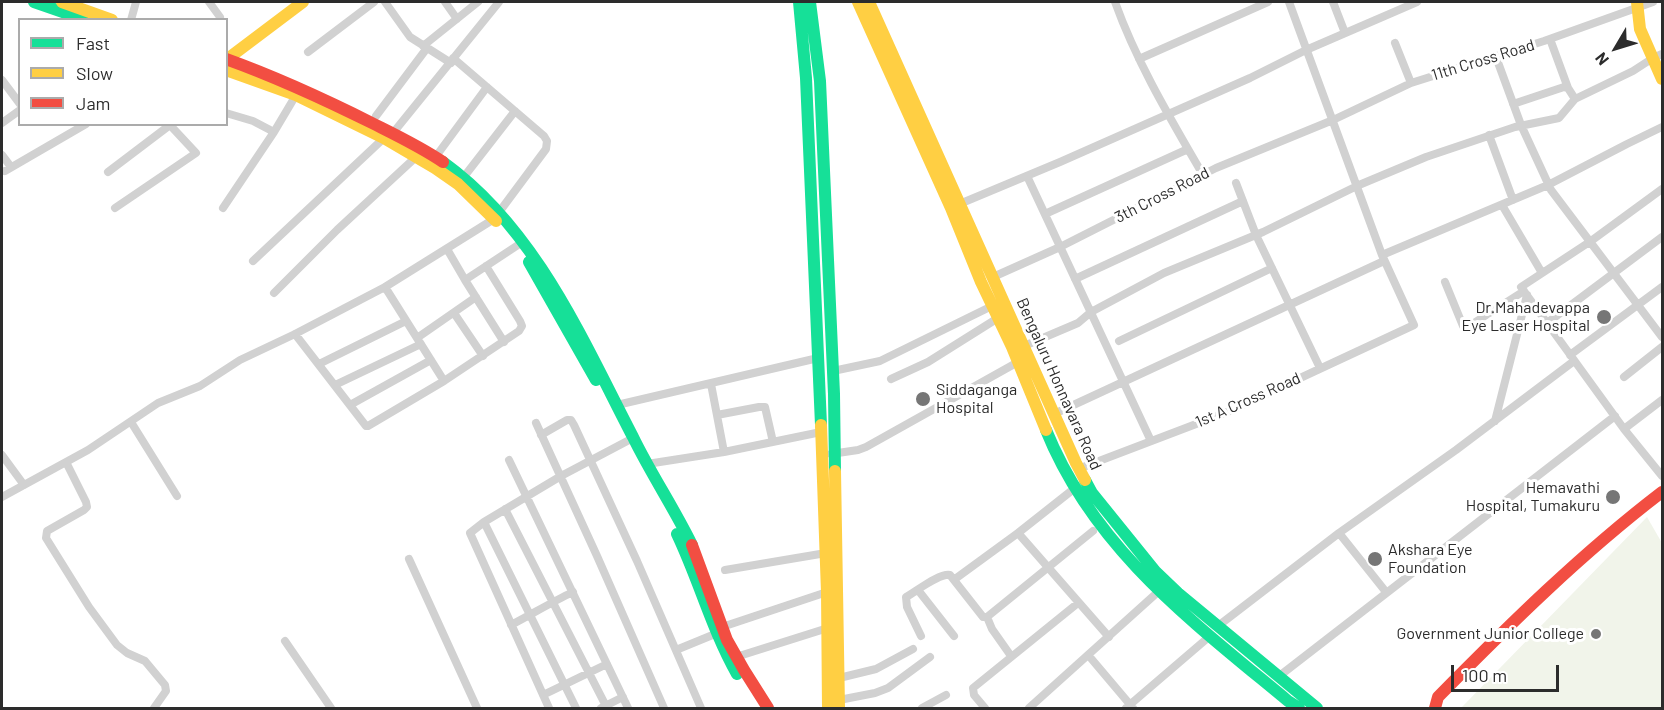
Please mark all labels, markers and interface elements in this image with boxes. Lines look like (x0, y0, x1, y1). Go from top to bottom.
legend (18, 18, 228, 126)
north arrow (1586, 18, 1646, 78)
text: Fast (76, 32, 110, 54)
street label: 11th Cross Road (1429, 35, 1537, 85)
text: N (1591, 49, 1612, 69)
text: Slow (76, 62, 113, 84)
text: Jam (76, 92, 110, 114)
street label: 3th Cross Road (1111, 163, 1213, 227)
street label: Bengaluru Honnavara Road (1012, 295, 1106, 473)
place label: Dr.Mahadevappa Eye Laser Hospital (1462, 298, 1590, 336)
marker: Dr.Mahadevappa Eye Laser Hospital (1595, 308, 1613, 326)
street label: 1st A Cross Road (1192, 368, 1304, 432)
place label: Siddaganga Hospital (936, 380, 1017, 418)
marker: Siddaganga Hospital (914, 390, 932, 408)
place label: Hemavathi Hospital, Tumakuru (1466, 478, 1600, 516)
marker: Hemavathi Hospital, Tumakuru (1604, 488, 1622, 506)
place label: Akshara Eye Foundation (1388, 540, 1473, 578)
marker: Akshara Eye Foundation (1366, 550, 1384, 568)
place label: Government Junior College (1397, 624, 1584, 644)
marker: Government Junior College (1589, 627, 1603, 641)
scale bar (1454, 653, 1562, 691)
text: 100 m (1462, 664, 1507, 686)

